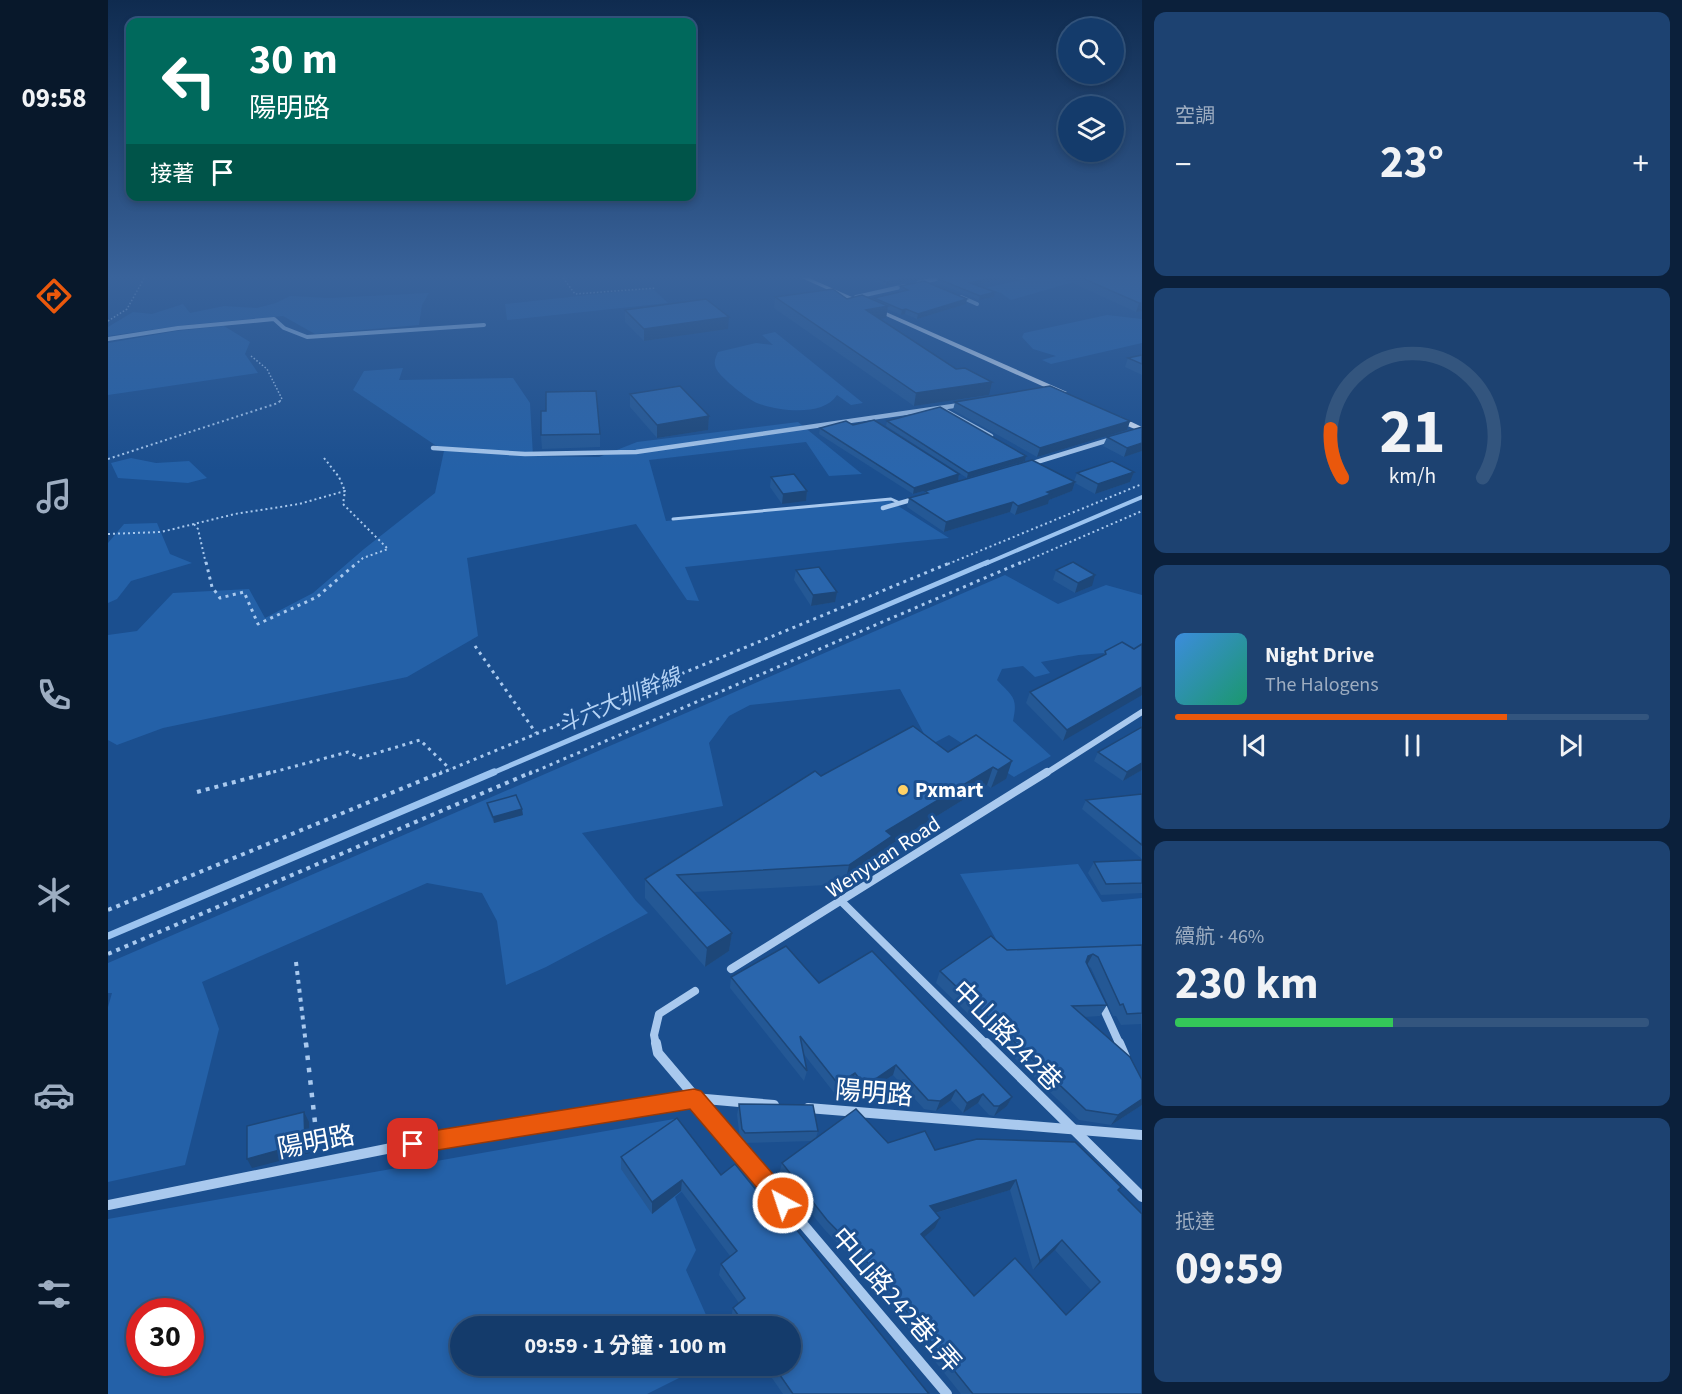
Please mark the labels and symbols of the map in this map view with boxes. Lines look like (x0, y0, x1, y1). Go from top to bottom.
water label: 斗六大圳幹線 (552, 659, 689, 742)
place label: Pxmart (915, 775, 983, 805)
marker: Pxmart (896, 783, 910, 797)
street label: Wenyuan Road (820, 809, 946, 905)
street label: 中山路242巷 (943, 972, 1071, 1100)
street label: 陽明路 (834, 1071, 914, 1115)
street label: 陽明路 (274, 1116, 358, 1168)
pin (387, 1118, 438, 1169)
position arrow (751, 1171, 815, 1235)
street label: 中山路242巷1弄 (822, 1219, 970, 1381)
speed limit sign: 30 (126, 1298, 204, 1376)

